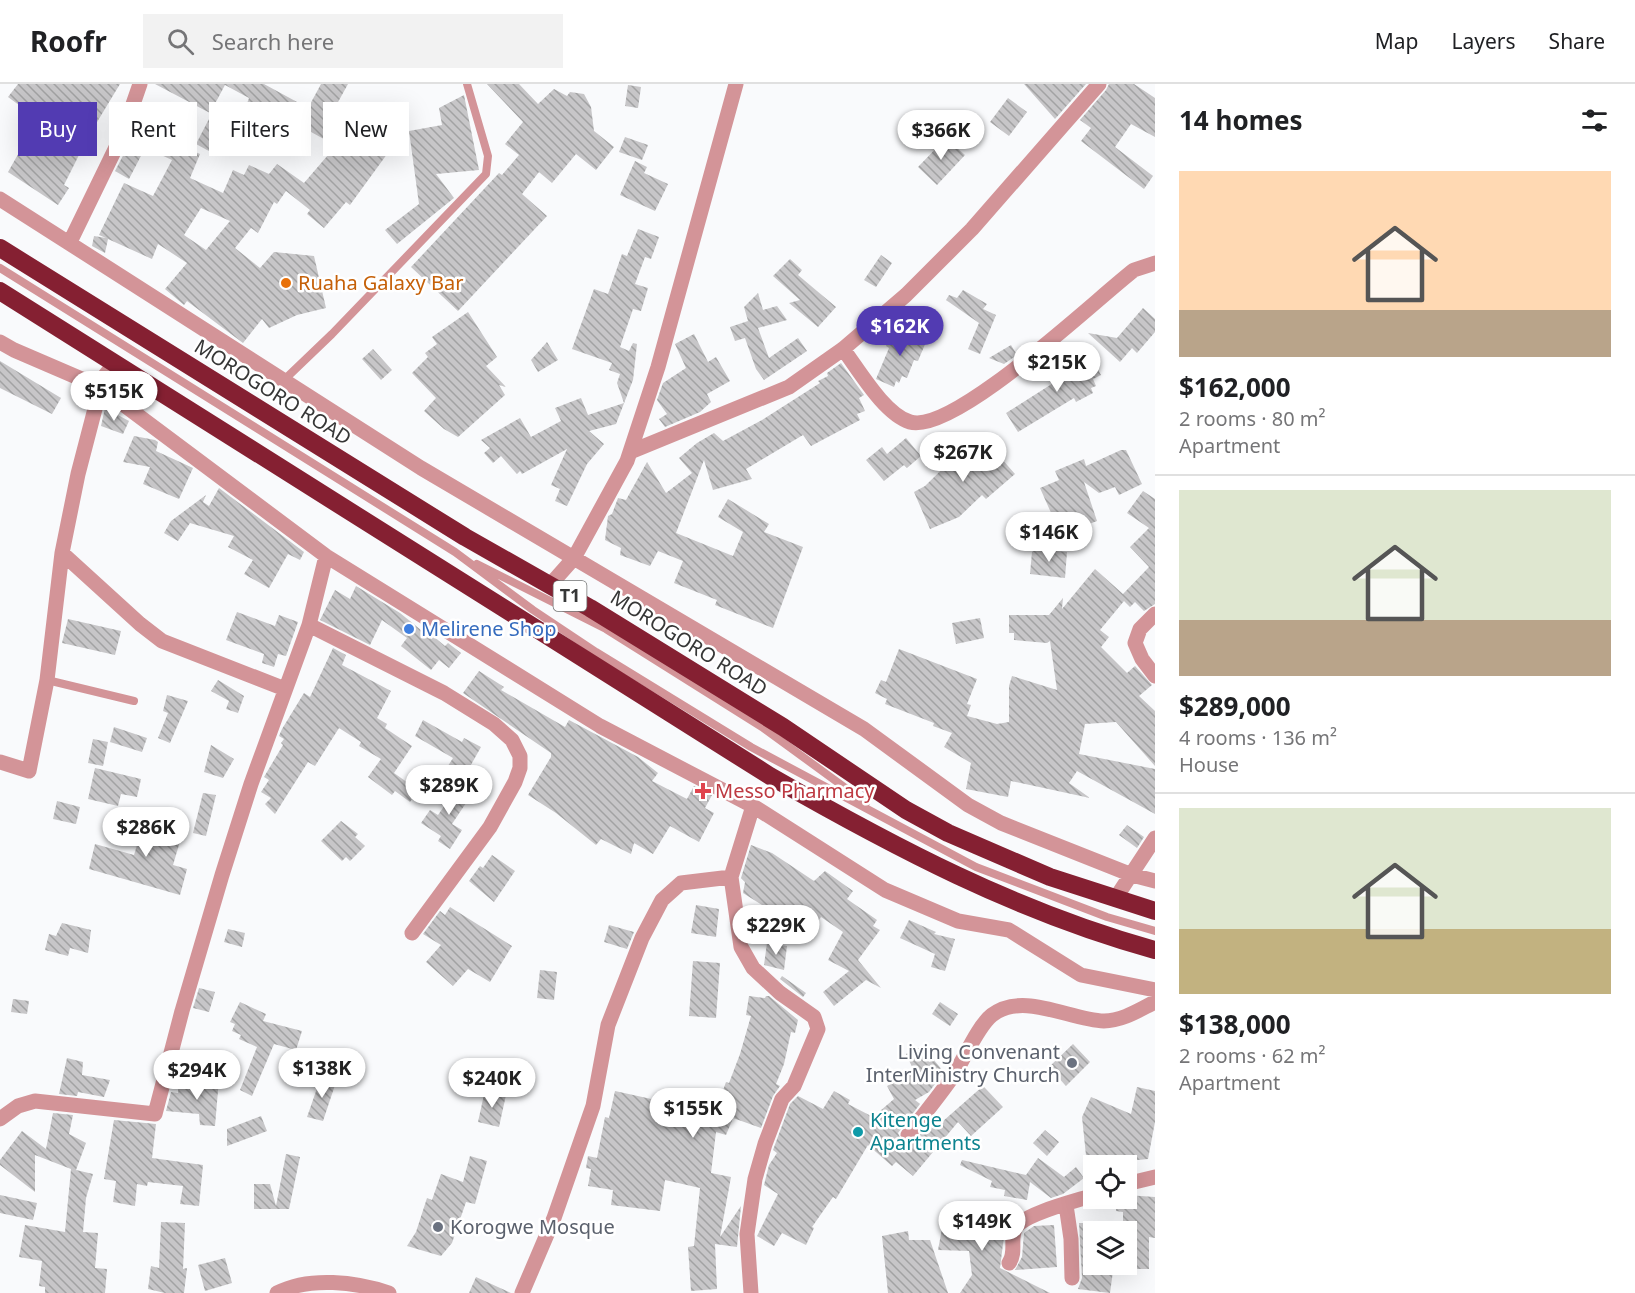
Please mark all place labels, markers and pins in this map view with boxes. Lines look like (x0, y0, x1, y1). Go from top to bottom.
pin: $366K (899, 110, 983, 161)
place label: Ruaha Galaxy Bar (298, 269, 463, 296)
marker: Ruaha Galaxy Bar (279, 276, 293, 290)
pin: $162K (858, 306, 942, 357)
pin: $215K (1015, 342, 1099, 393)
pin: $515K (72, 371, 156, 422)
pin: $267K (921, 432, 1005, 483)
pin: $146K (1007, 512, 1091, 563)
place label: Melirene Shop (421, 615, 556, 642)
marker: Melirene Shop (402, 622, 416, 636)
pin: $289K (407, 765, 491, 816)
place label: Messo Pharmacy (715, 777, 875, 804)
marker: Messo Pharmacy (696, 784, 710, 798)
pin: $286K (104, 807, 188, 858)
pin: $229K (734, 905, 818, 956)
place label: Living Convenant InterMinistry Church (866, 1038, 1060, 1088)
pin: $138K (280, 1048, 364, 1099)
pin: $294K (155, 1050, 239, 1101)
marker: Living Convenant InterMinistry Church (1065, 1056, 1079, 1070)
pin: $240K (450, 1058, 534, 1109)
pin: $155K (651, 1088, 735, 1139)
place label: Kitenge Apartments (870, 1106, 981, 1156)
marker: Kitenge Apartments (851, 1125, 865, 1139)
pin: $149K (940, 1201, 1024, 1252)
place label: Korogwe Mosque (450, 1213, 615, 1240)
marker: Korogwe Mosque (431, 1220, 445, 1234)

